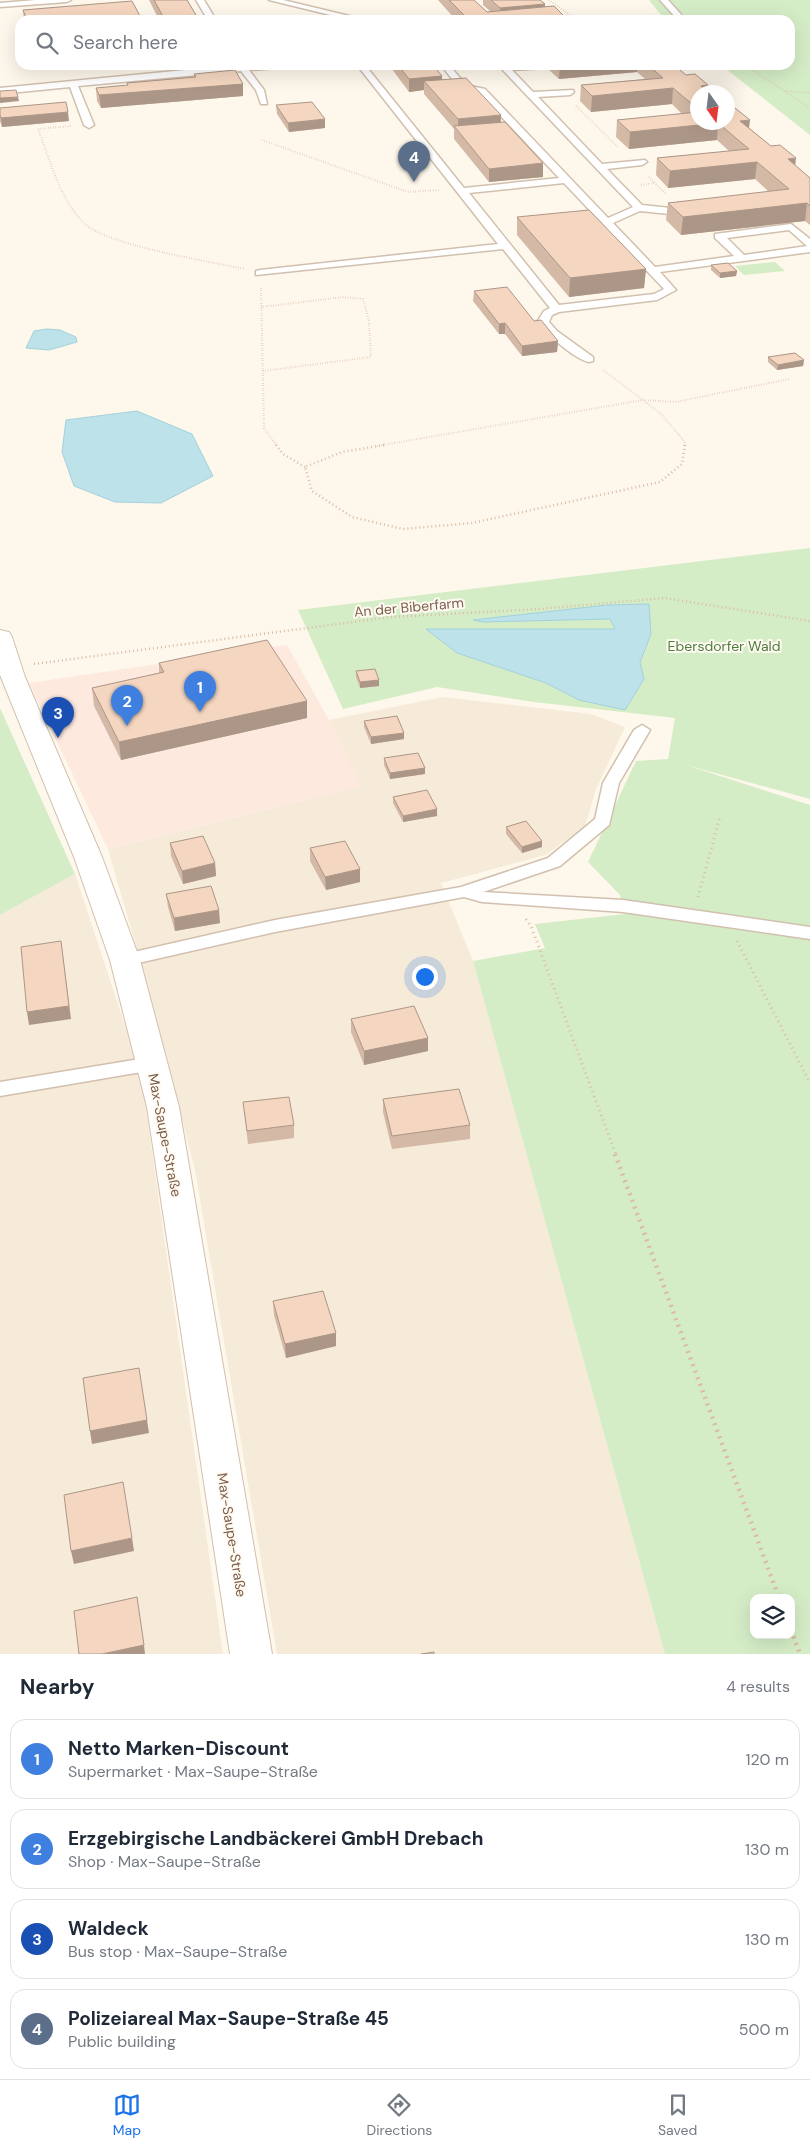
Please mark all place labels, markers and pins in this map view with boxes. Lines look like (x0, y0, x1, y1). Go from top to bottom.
pin: 4 (398, 141, 430, 182)
pin: 1 (184, 671, 216, 712)
pin: 2 (111, 685, 143, 726)
pin: 3 (42, 697, 74, 738)

